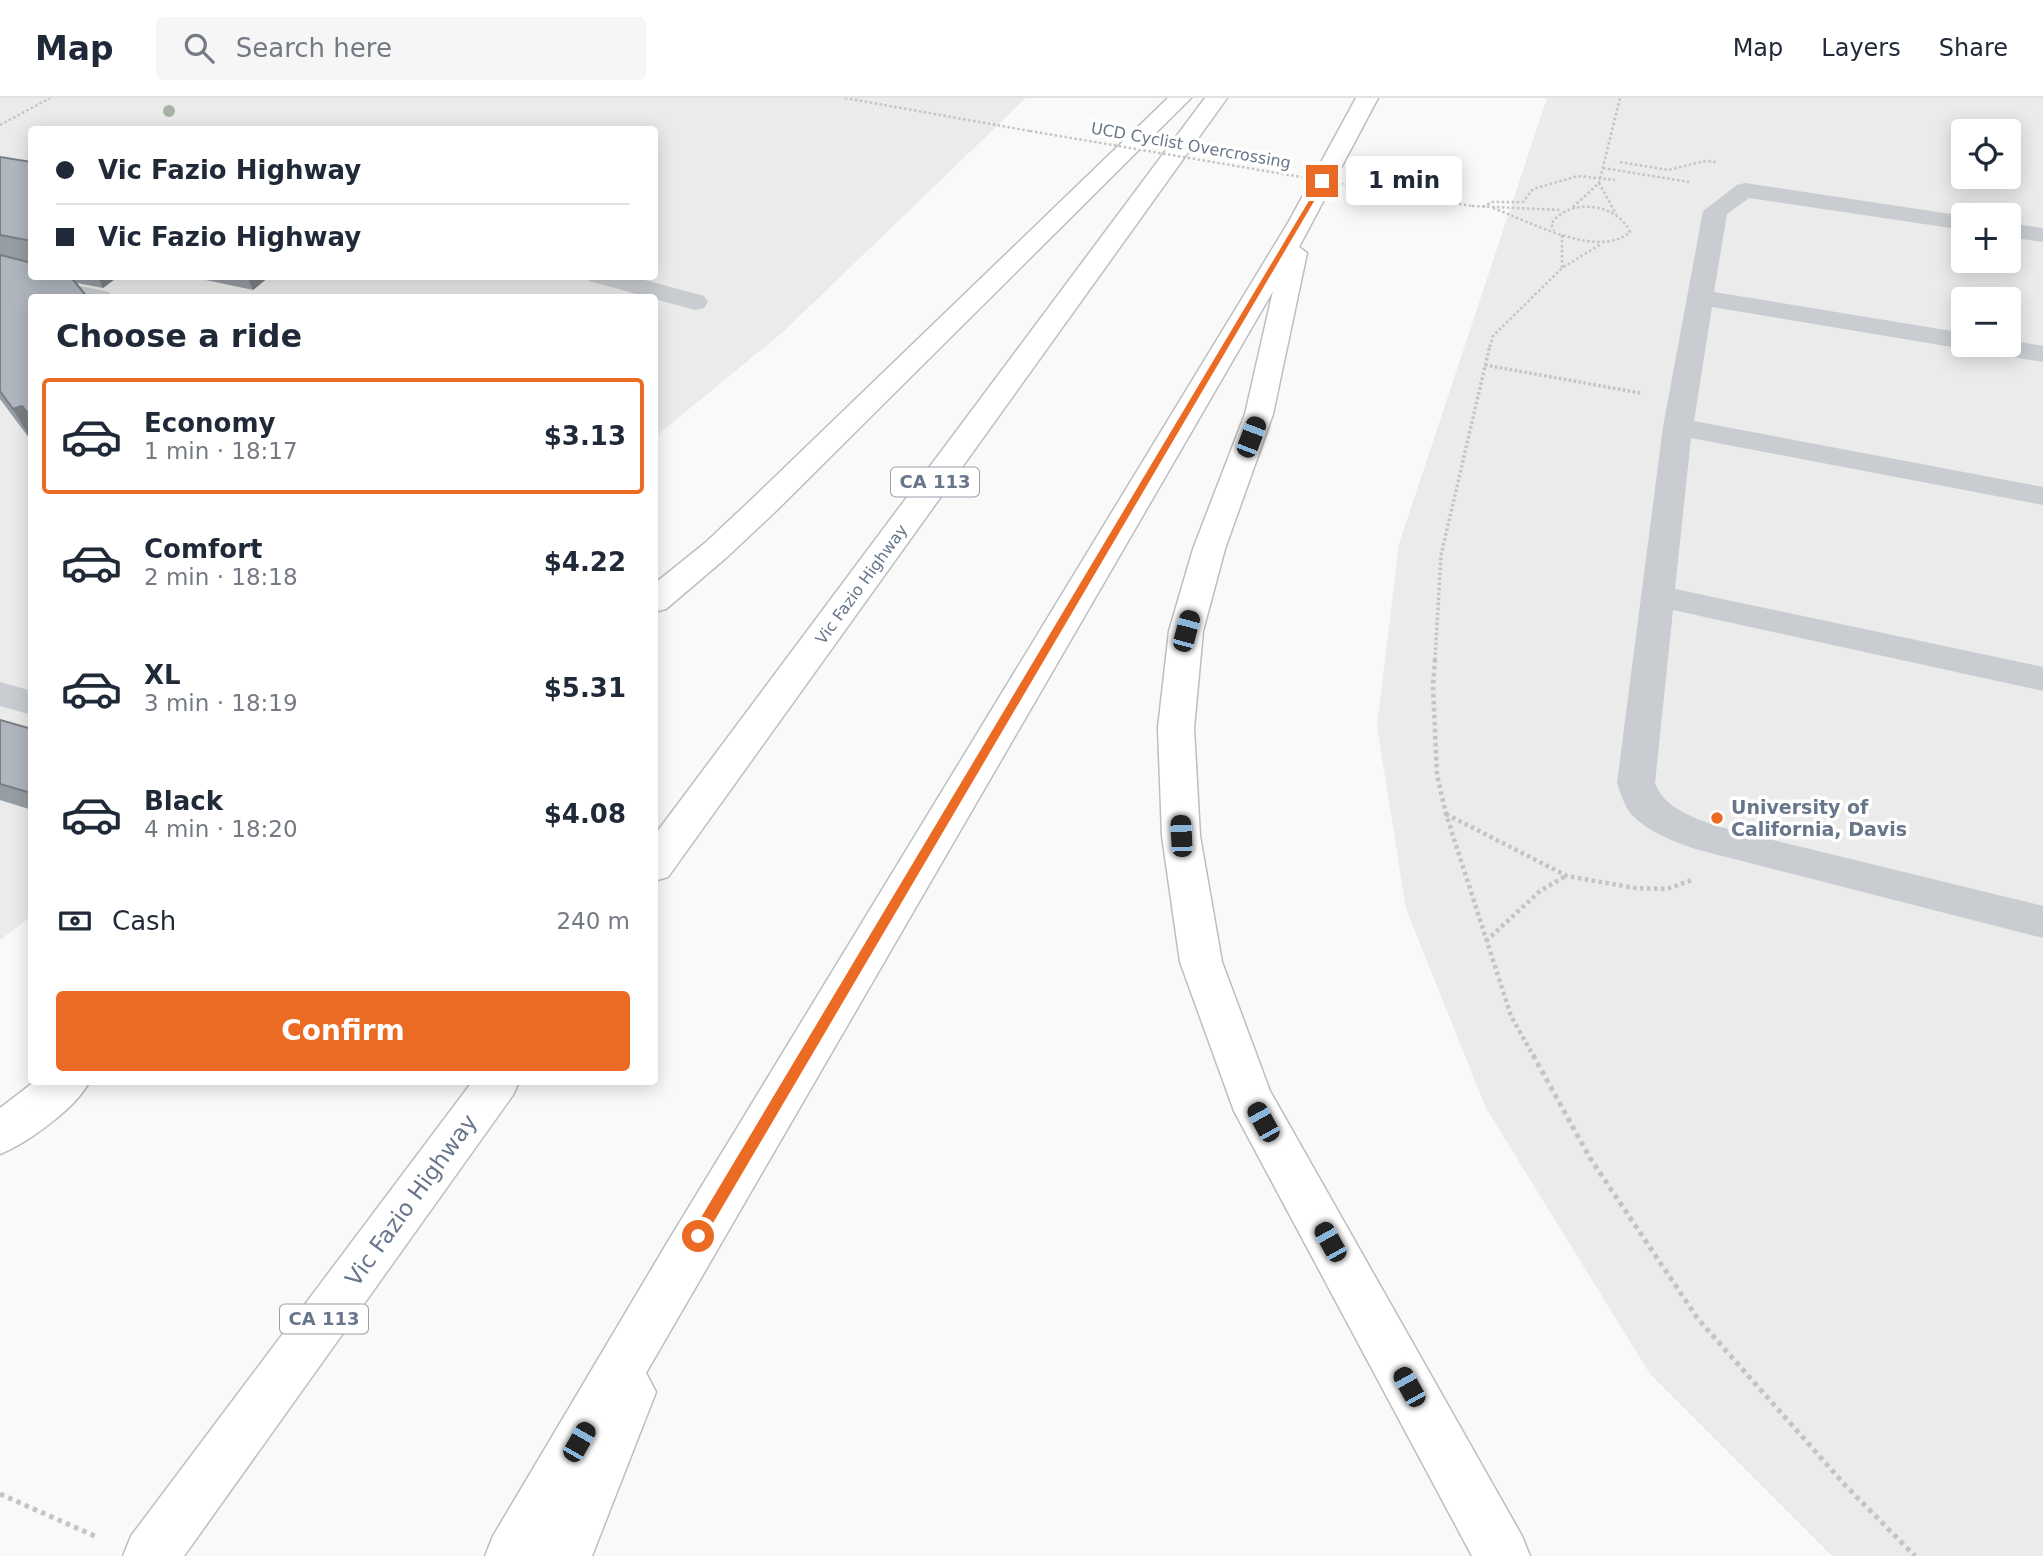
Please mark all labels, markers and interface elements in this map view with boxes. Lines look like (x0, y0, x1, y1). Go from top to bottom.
search box (156, 17, 646, 80)
text: Map (35, 29, 114, 68)
icon: search (180, 29, 218, 67)
text: Search here (236, 33, 392, 63)
text: Map (1733, 34, 1783, 62)
text: Layers (1821, 34, 1901, 62)
text: Share (1939, 34, 2008, 62)
street label: UCD Cyclist Overcrossing (1089, 119, 1292, 172)
map controls (1951, 119, 2021, 357)
button: locate (1951, 119, 2021, 189)
text: Vic Fazio Highway (98, 155, 361, 185)
callout: 1 min (1346, 156, 1462, 206)
route end (1306, 165, 1338, 197)
text: 1 min (1368, 167, 1440, 193)
button: + (1951, 203, 2021, 273)
text: Vic Fazio Highway (98, 222, 361, 252)
button: − (1951, 287, 2021, 357)
text: Choose a ride (56, 317, 302, 355)
icon: car (60, 405, 123, 468)
text: Economy (144, 408, 275, 438)
car (1234, 414, 1269, 460)
text: $3.13 (544, 421, 626, 451)
text: 1 min · 18:17 (144, 438, 298, 464)
road number: CA 113 (891, 468, 979, 496)
street label: Vic Fazio Highway (812, 521, 911, 648)
icon: car (60, 531, 123, 594)
text: Comfort (144, 534, 262, 564)
text: $4.22 (544, 547, 626, 577)
text: 2 min · 18:18 (144, 564, 298, 590)
car (1171, 608, 1202, 654)
icon: car (60, 657, 123, 720)
text: XL (144, 660, 181, 690)
text: $5.31 (544, 673, 626, 703)
text: 3 min · 18:19 (144, 690, 298, 716)
icon: car (60, 783, 123, 846)
text: Black (144, 786, 223, 816)
place label: University of California, Davis (1731, 796, 1907, 840)
text: $4.08 (544, 799, 626, 829)
marker: University of California, Davis (1709, 810, 1725, 826)
car (1170, 814, 1193, 858)
text: 4 min · 18:20 (144, 816, 298, 842)
icon: cash (56, 902, 94, 940)
text: Cash (112, 906, 176, 936)
text: 240 m (556, 908, 630, 934)
button: Confirm (56, 991, 630, 1071)
car (1244, 1099, 1283, 1145)
street label: Vic Fazio Highway (340, 1109, 482, 1291)
car (1311, 1219, 1350, 1265)
route start (682, 1220, 714, 1252)
road number: CA 113 (280, 1304, 368, 1334)
car (1390, 1364, 1429, 1410)
car (560, 1419, 599, 1465)

